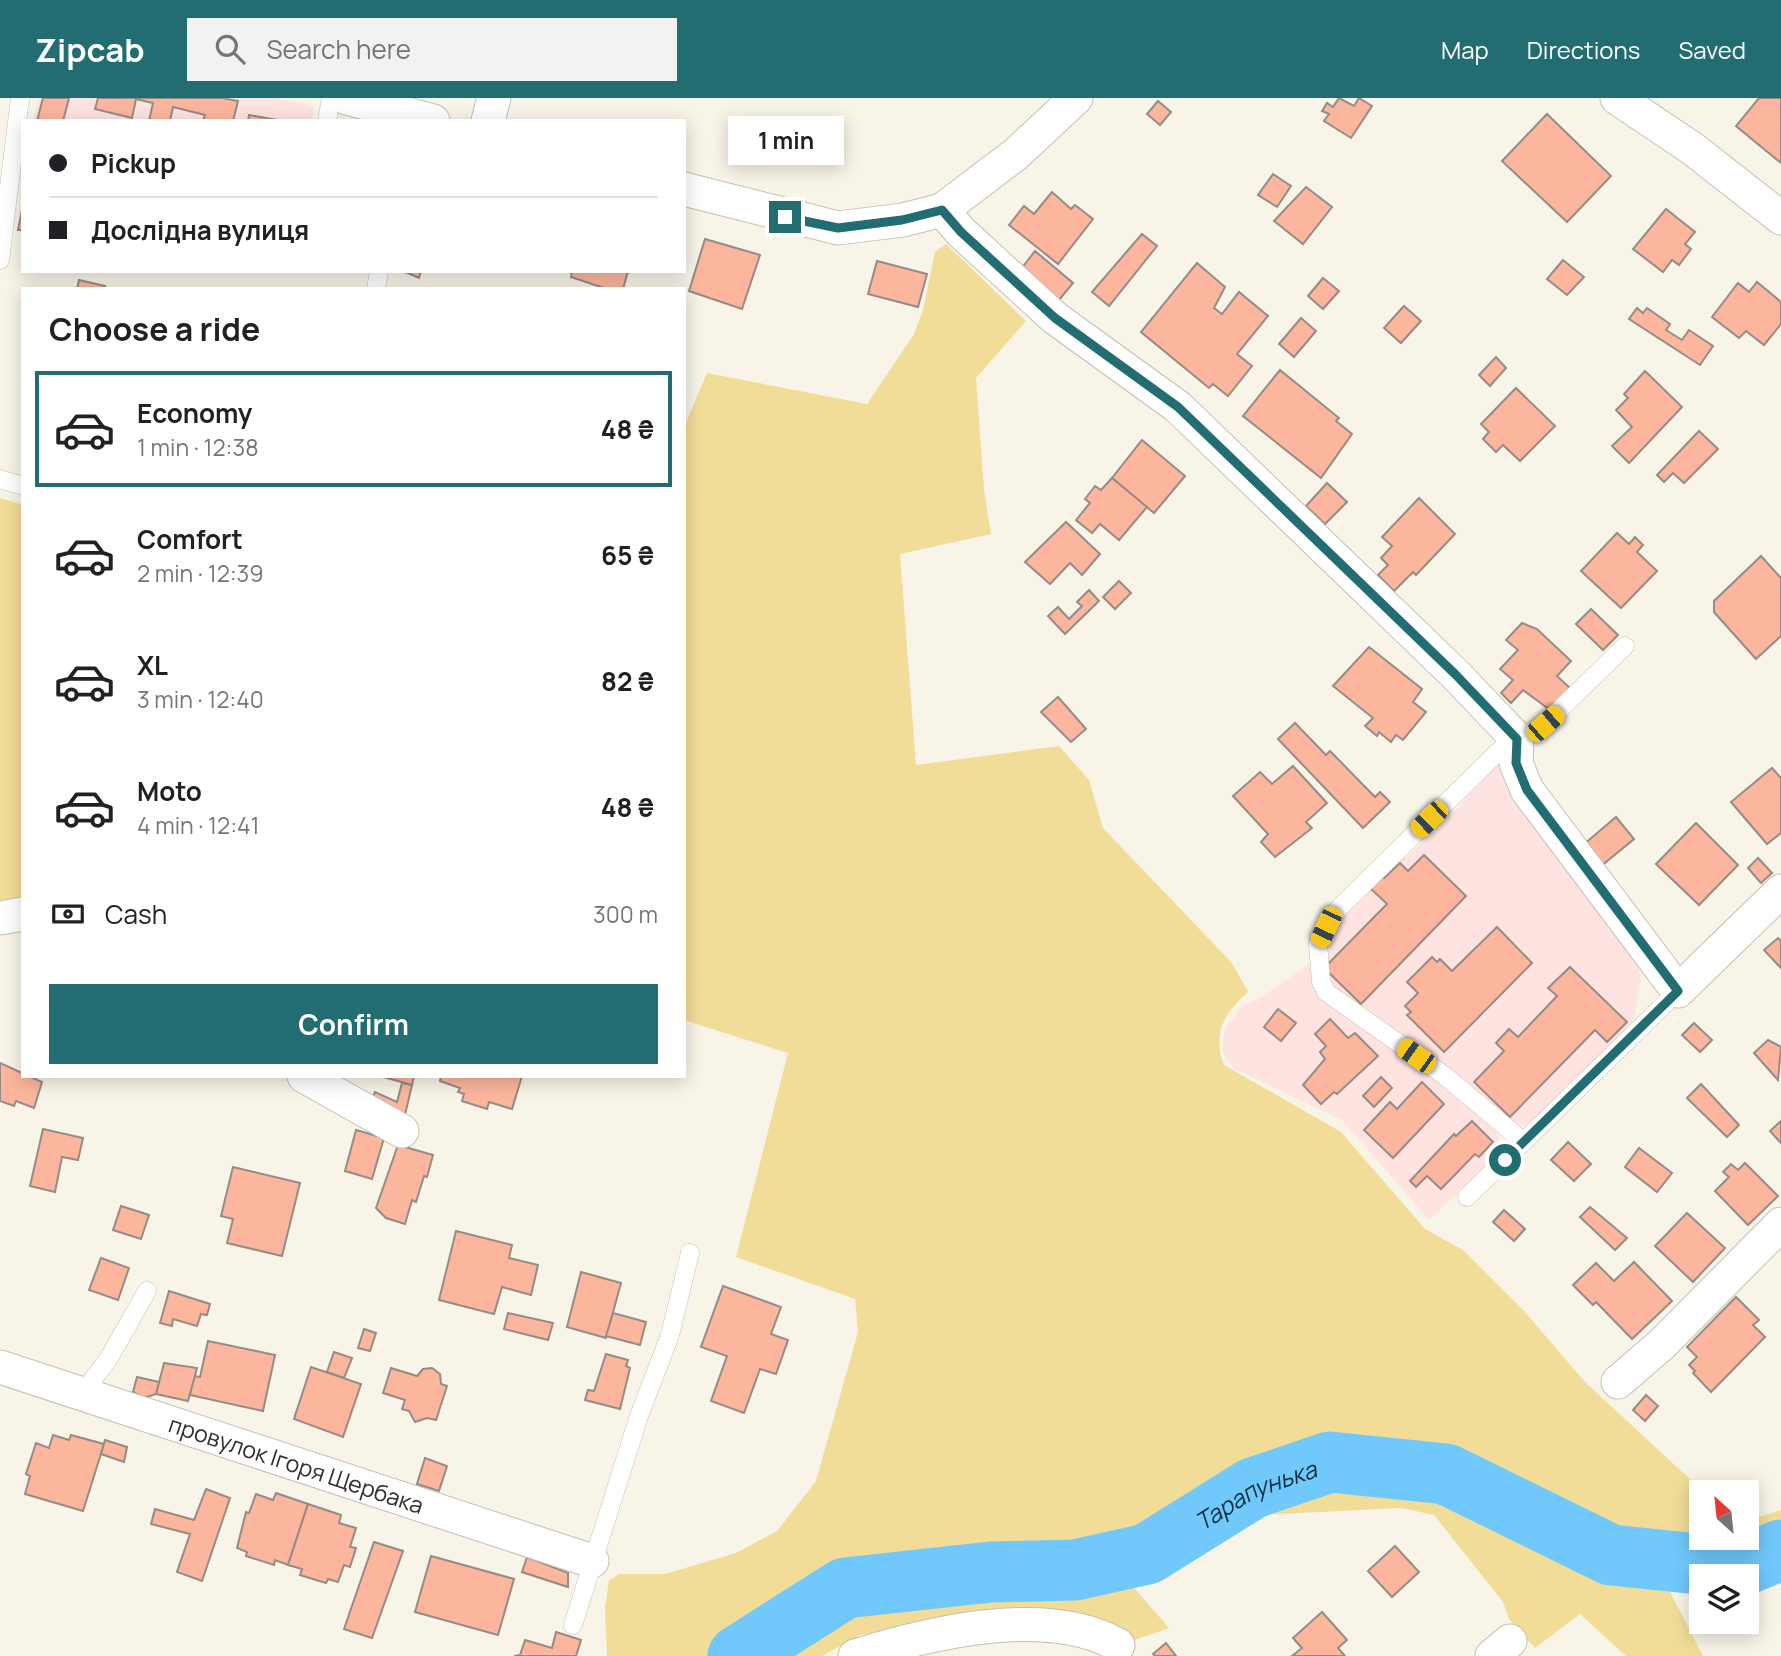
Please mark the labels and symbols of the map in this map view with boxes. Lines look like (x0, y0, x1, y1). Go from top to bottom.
callout: 1 min (727, 116, 843, 164)
route end (769, 201, 801, 233)
car (1523, 702, 1568, 746)
car (1407, 797, 1452, 841)
car (1308, 904, 1345, 950)
car (1393, 1035, 1440, 1077)
route start (1489, 1144, 1521, 1176)
street label: провулок Ігоря Щербака (165, 1407, 428, 1521)
water label: Тарапунька (1188, 1451, 1322, 1537)
north arrow (1689, 1480, 1759, 1550)

